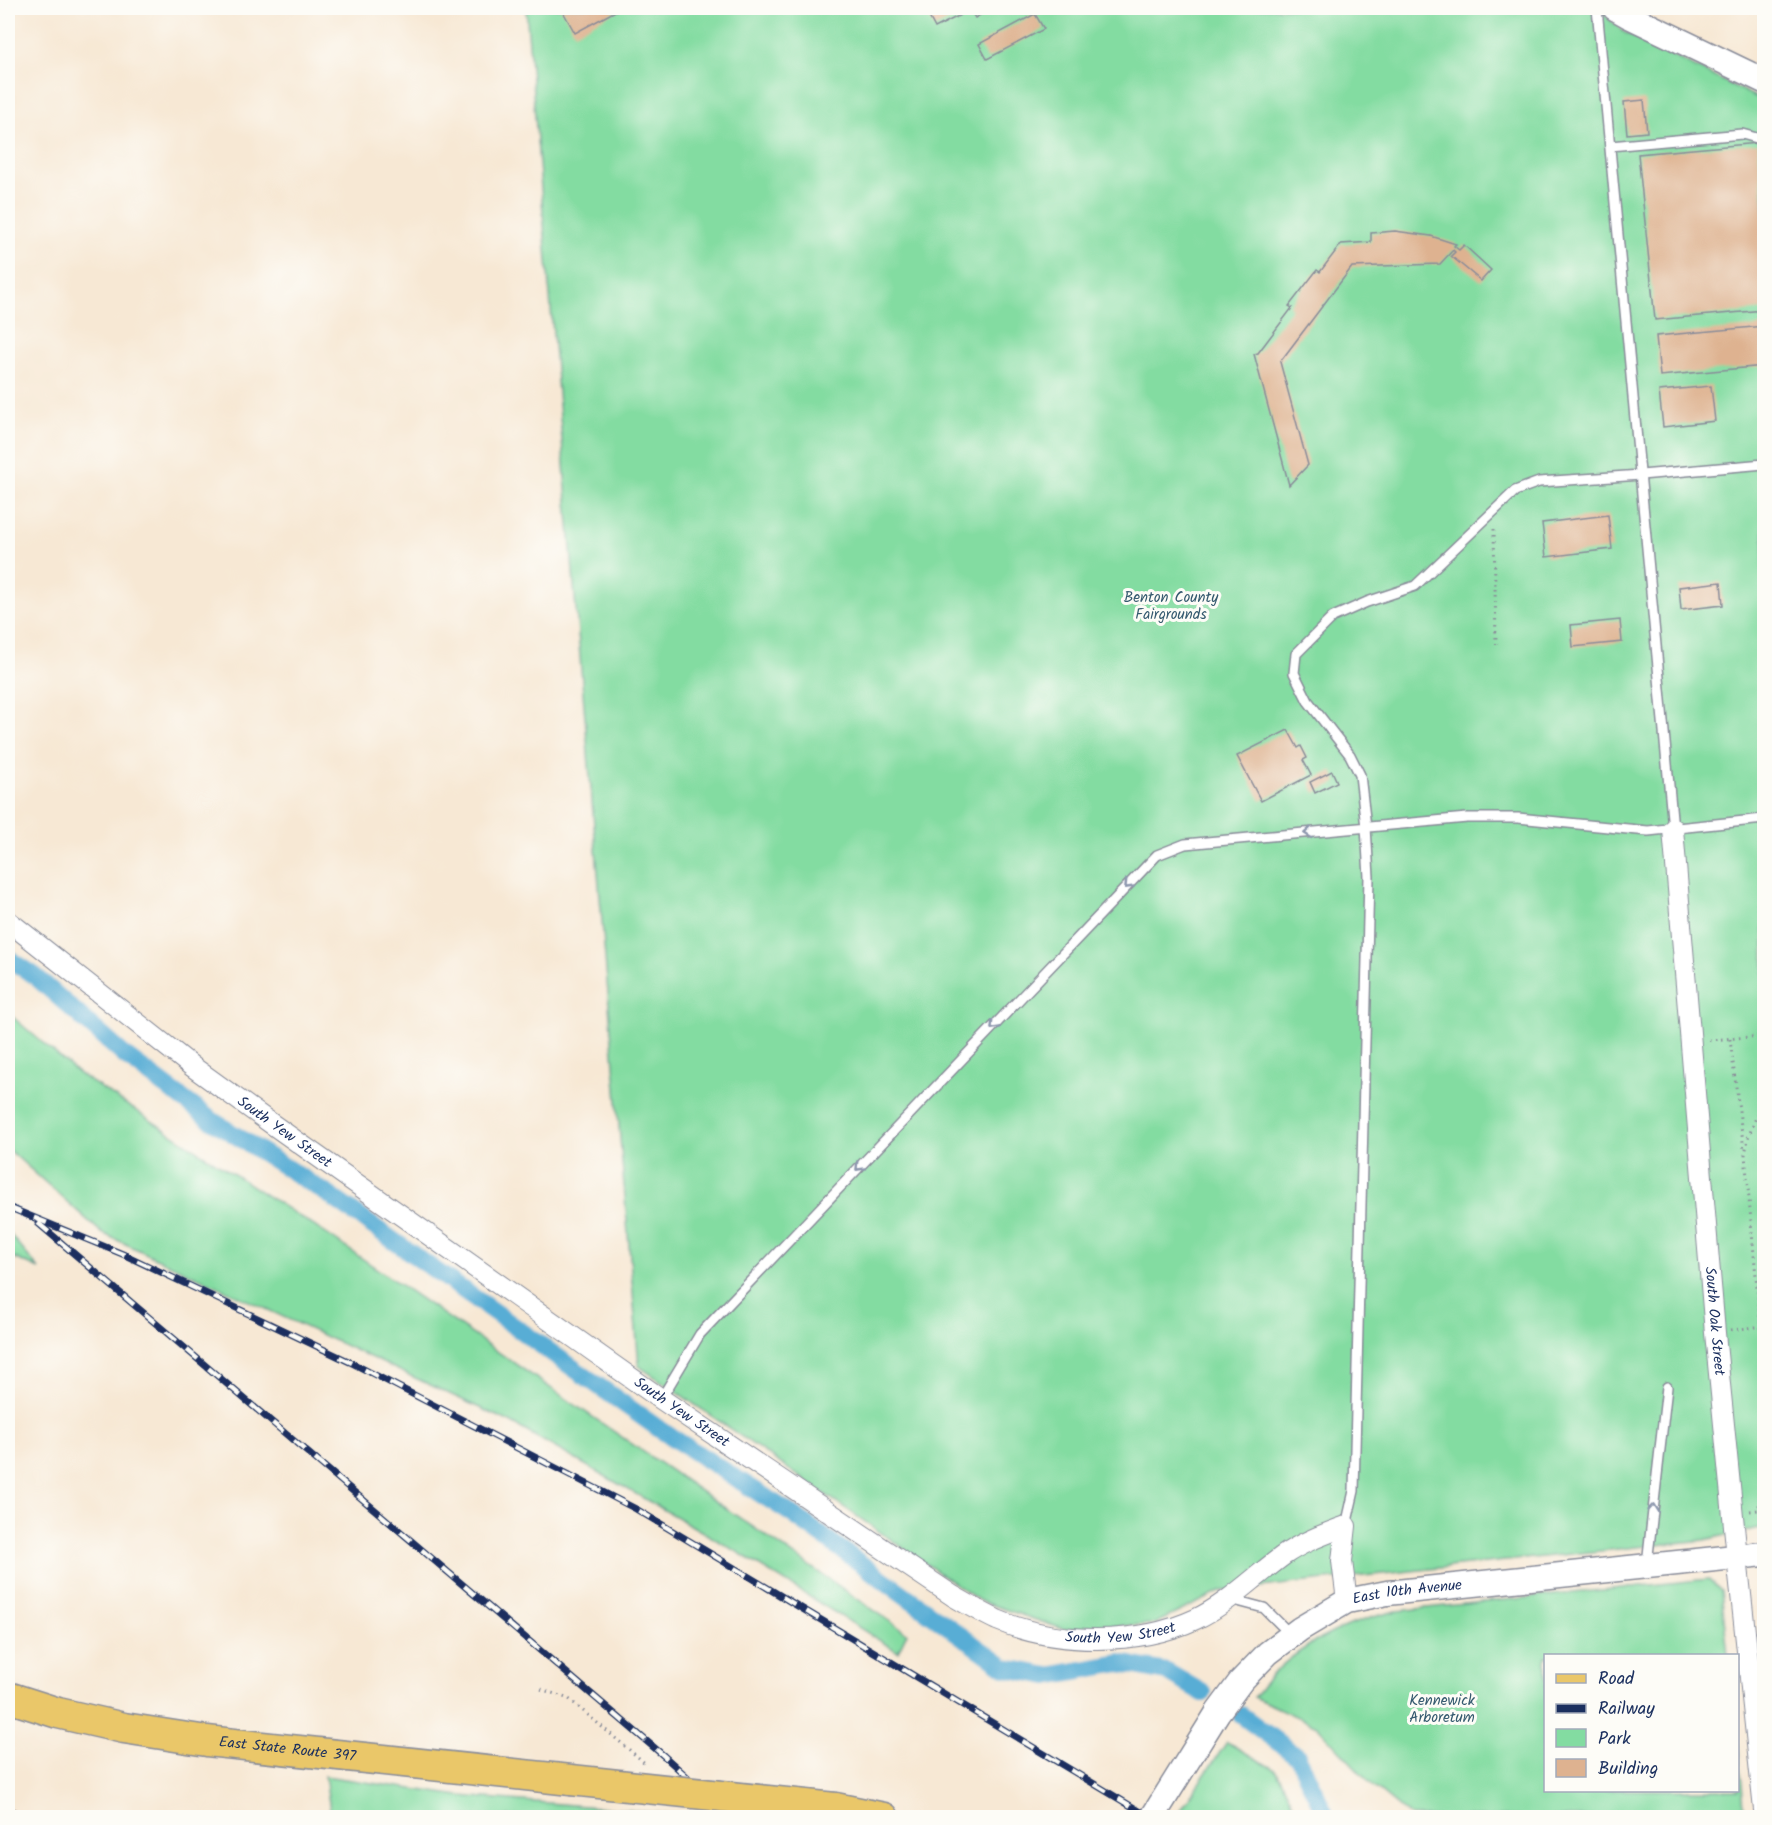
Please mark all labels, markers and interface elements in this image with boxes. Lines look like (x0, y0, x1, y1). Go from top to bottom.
park label: Benton County Fairgrounds (1124, 586, 1219, 627)
one-way arrow (1303, 826, 1312, 839)
one-way arrow (1124, 878, 1135, 888)
one-way arrow (990, 1018, 1001, 1029)
street label: South Yew Street (232, 1090, 337, 1175)
one-way arrow (855, 1160, 866, 1171)
street label: South Oak Street (1698, 1266, 1731, 1377)
street label: South Yew Street (629, 1371, 734, 1454)
one-way arrow (1646, 1503, 1659, 1513)
street label: East 10th Avenue (1350, 1573, 1463, 1612)
street label: South Yew Street (1064, 1616, 1179, 1651)
legend (1544, 1654, 1739, 1792)
text: Road (1598, 1665, 1635, 1694)
park label: Kennewick Arboretum (1409, 1689, 1476, 1730)
text: Railway (1598, 1695, 1655, 1724)
text: Park (1598, 1725, 1631, 1754)
street label: East State Route 397 (218, 1730, 358, 1769)
text: Building (1598, 1755, 1658, 1784)

